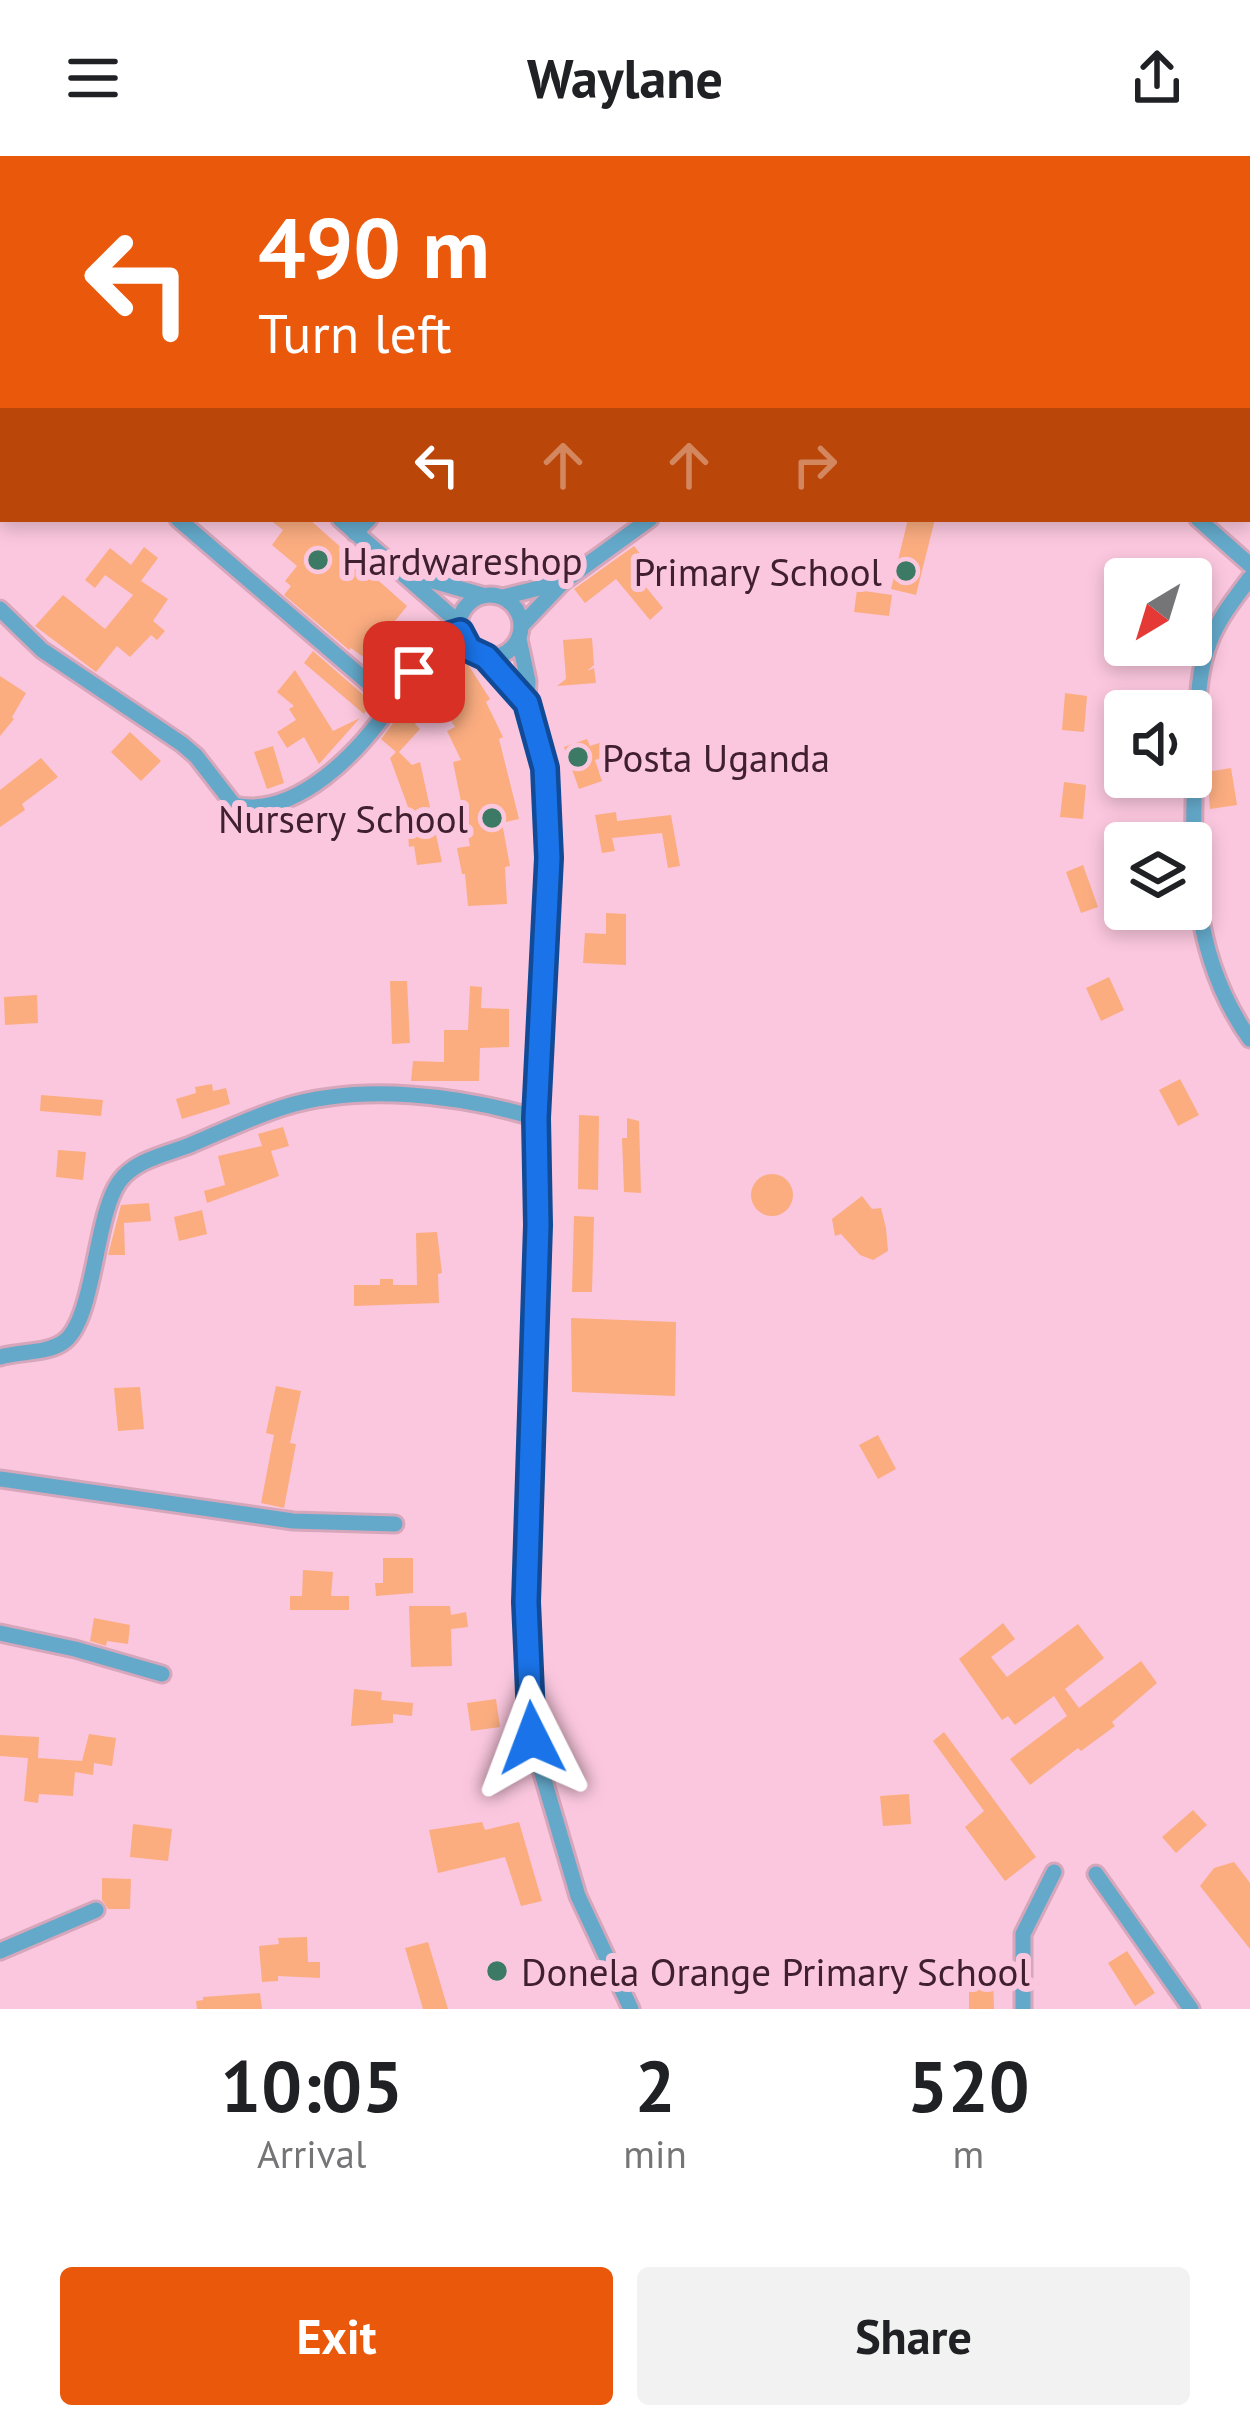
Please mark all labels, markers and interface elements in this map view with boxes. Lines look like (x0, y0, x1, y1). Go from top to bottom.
text: Waylane (527, 43, 723, 113)
icon: menu (60, 45, 126, 111)
icon: share (1124, 45, 1190, 111)
text: 490 m (258, 192, 490, 301)
icon: left (60, 204, 216, 360)
text: Turn left (258, 298, 452, 368)
icon: left (404, 432, 470, 498)
icon: ahead (530, 432, 596, 498)
icon: ahead (656, 432, 722, 498)
icon: right (782, 432, 848, 498)
place label: Hardwareshop (342, 535, 583, 586)
place label: Primary School (634, 546, 883, 597)
marker: Hardwareshop (305, 547, 331, 573)
marker: Primary School (893, 558, 919, 584)
north arrow (1104, 558, 1212, 666)
map controls (1104, 558, 1212, 930)
pin (363, 621, 465, 723)
icon: arrive (381, 639, 447, 705)
button: sound (1104, 690, 1212, 798)
place label: Posta Uganda (602, 732, 830, 783)
marker: Posta Uganda (565, 744, 591, 770)
place label: Nursery School (218, 793, 469, 844)
marker: Nursery School (479, 805, 505, 831)
button: layers (1104, 822, 1212, 930)
position arrow (469, 1675, 595, 1801)
place label: Donela Orange Primary School (521, 1946, 1031, 1997)
marker: Donela Orange Primary School (484, 1958, 510, 1984)
text: 10:05 (220, 2039, 403, 2132)
text: 2 (635, 2039, 676, 2132)
text: 520 (907, 2039, 1030, 2132)
text: Arrival (257, 2128, 366, 2179)
text: min (623, 2128, 687, 2179)
text: m (953, 2128, 984, 2179)
button: Exit (60, 2267, 613, 2405)
button: Share (637, 2267, 1190, 2405)

